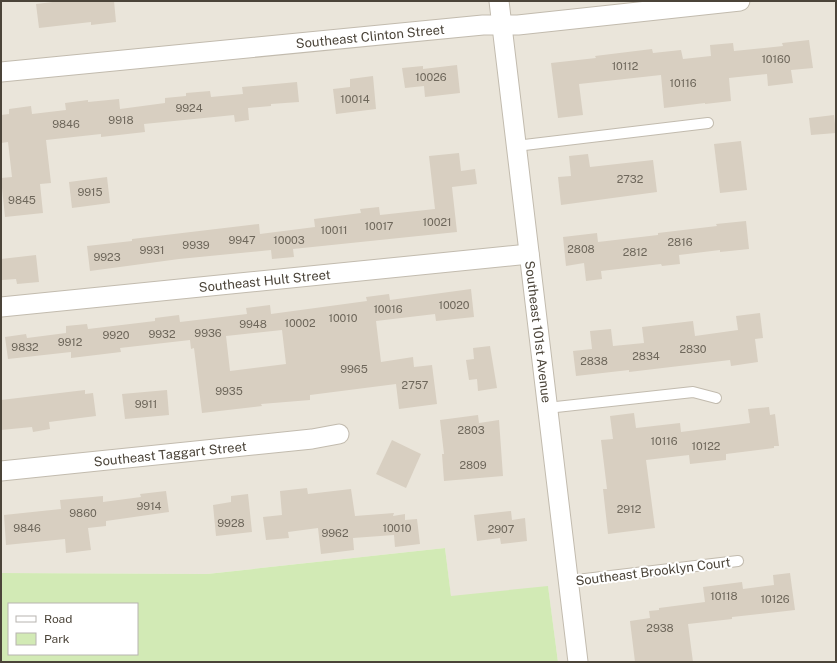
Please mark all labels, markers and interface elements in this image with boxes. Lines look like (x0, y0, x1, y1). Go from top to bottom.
street label: Southeast Clinton Street (295, 22, 445, 51)
house number: 10160 (761, 53, 791, 65)
house number: 10112 (612, 60, 639, 72)
house number: 10026 (415, 71, 447, 83)
house number: 10116 (669, 77, 697, 89)
house number: 10014 (340, 93, 370, 105)
house number: 9924 (175, 102, 203, 114)
house number: 9918 (108, 114, 134, 126)
house number: 9846 (52, 118, 80, 130)
house number: 2732 (617, 173, 644, 185)
house number: 9915 (77, 186, 103, 198)
house number: 9845 (8, 194, 36, 206)
house number: 10021 (423, 216, 451, 228)
house number: 10017 (365, 220, 394, 232)
house number: 10011 (321, 224, 347, 236)
house number: 9947 (228, 234, 256, 246)
house number: 10003 (273, 234, 305, 246)
house number: 2816 (667, 236, 693, 248)
house number: 9939 (182, 239, 210, 251)
house number: 2808 (567, 243, 595, 255)
house number: 9931 (139, 244, 165, 256)
house number: 2812 (623, 246, 648, 258)
house number: 9923 (93, 251, 121, 263)
street label: Southeast 101st Avenue (522, 260, 554, 404)
street label: Southeast Hult Street (198, 267, 331, 295)
house number: 10020 (438, 299, 470, 311)
house number: 10016 (373, 303, 403, 315)
house number: 10010 (328, 312, 358, 324)
house number: 10002 (284, 317, 316, 329)
house number: 9948 (239, 318, 267, 330)
house number: 9936 (194, 327, 222, 339)
house number: 9932 (148, 328, 176, 340)
house number: 9920 (103, 329, 130, 341)
house number: 9912 (58, 336, 83, 348)
house number: 9832 (11, 341, 39, 353)
house number: 2830 (679, 343, 707, 355)
house number: 2834 (632, 350, 660, 362)
house number: 2838 (580, 355, 608, 367)
house number: 9965 (340, 363, 368, 375)
house number: 2757 (402, 379, 429, 391)
house number: 9935 (215, 385, 243, 397)
house number: 9911 (135, 398, 157, 410)
house number: 2803 (457, 424, 485, 436)
house number: 10116 (650, 435, 678, 447)
street label: Southeast Taggart Street (93, 439, 247, 469)
house number: 10122 (692, 440, 721, 452)
house number: 2809 (459, 459, 487, 471)
house number: 9914 (136, 500, 162, 512)
house number: 2912 (617, 503, 642, 515)
house number: 9860 (69, 507, 97, 519)
house number: 9928 (217, 517, 245, 529)
house number: 9846 (13, 522, 41, 534)
house number: 10010 (382, 522, 412, 534)
house number: 2907 (488, 523, 515, 535)
house number: 9962 (322, 527, 349, 539)
street label: Southeast Brooklyn Court (575, 555, 731, 588)
house number: 10118 (710, 590, 738, 602)
house number: 10126 (760, 593, 790, 605)
legend (8, 603, 138, 655)
text: Road (44, 612, 72, 626)
house number: 2938 (646, 622, 674, 634)
text: Park (44, 632, 70, 646)

